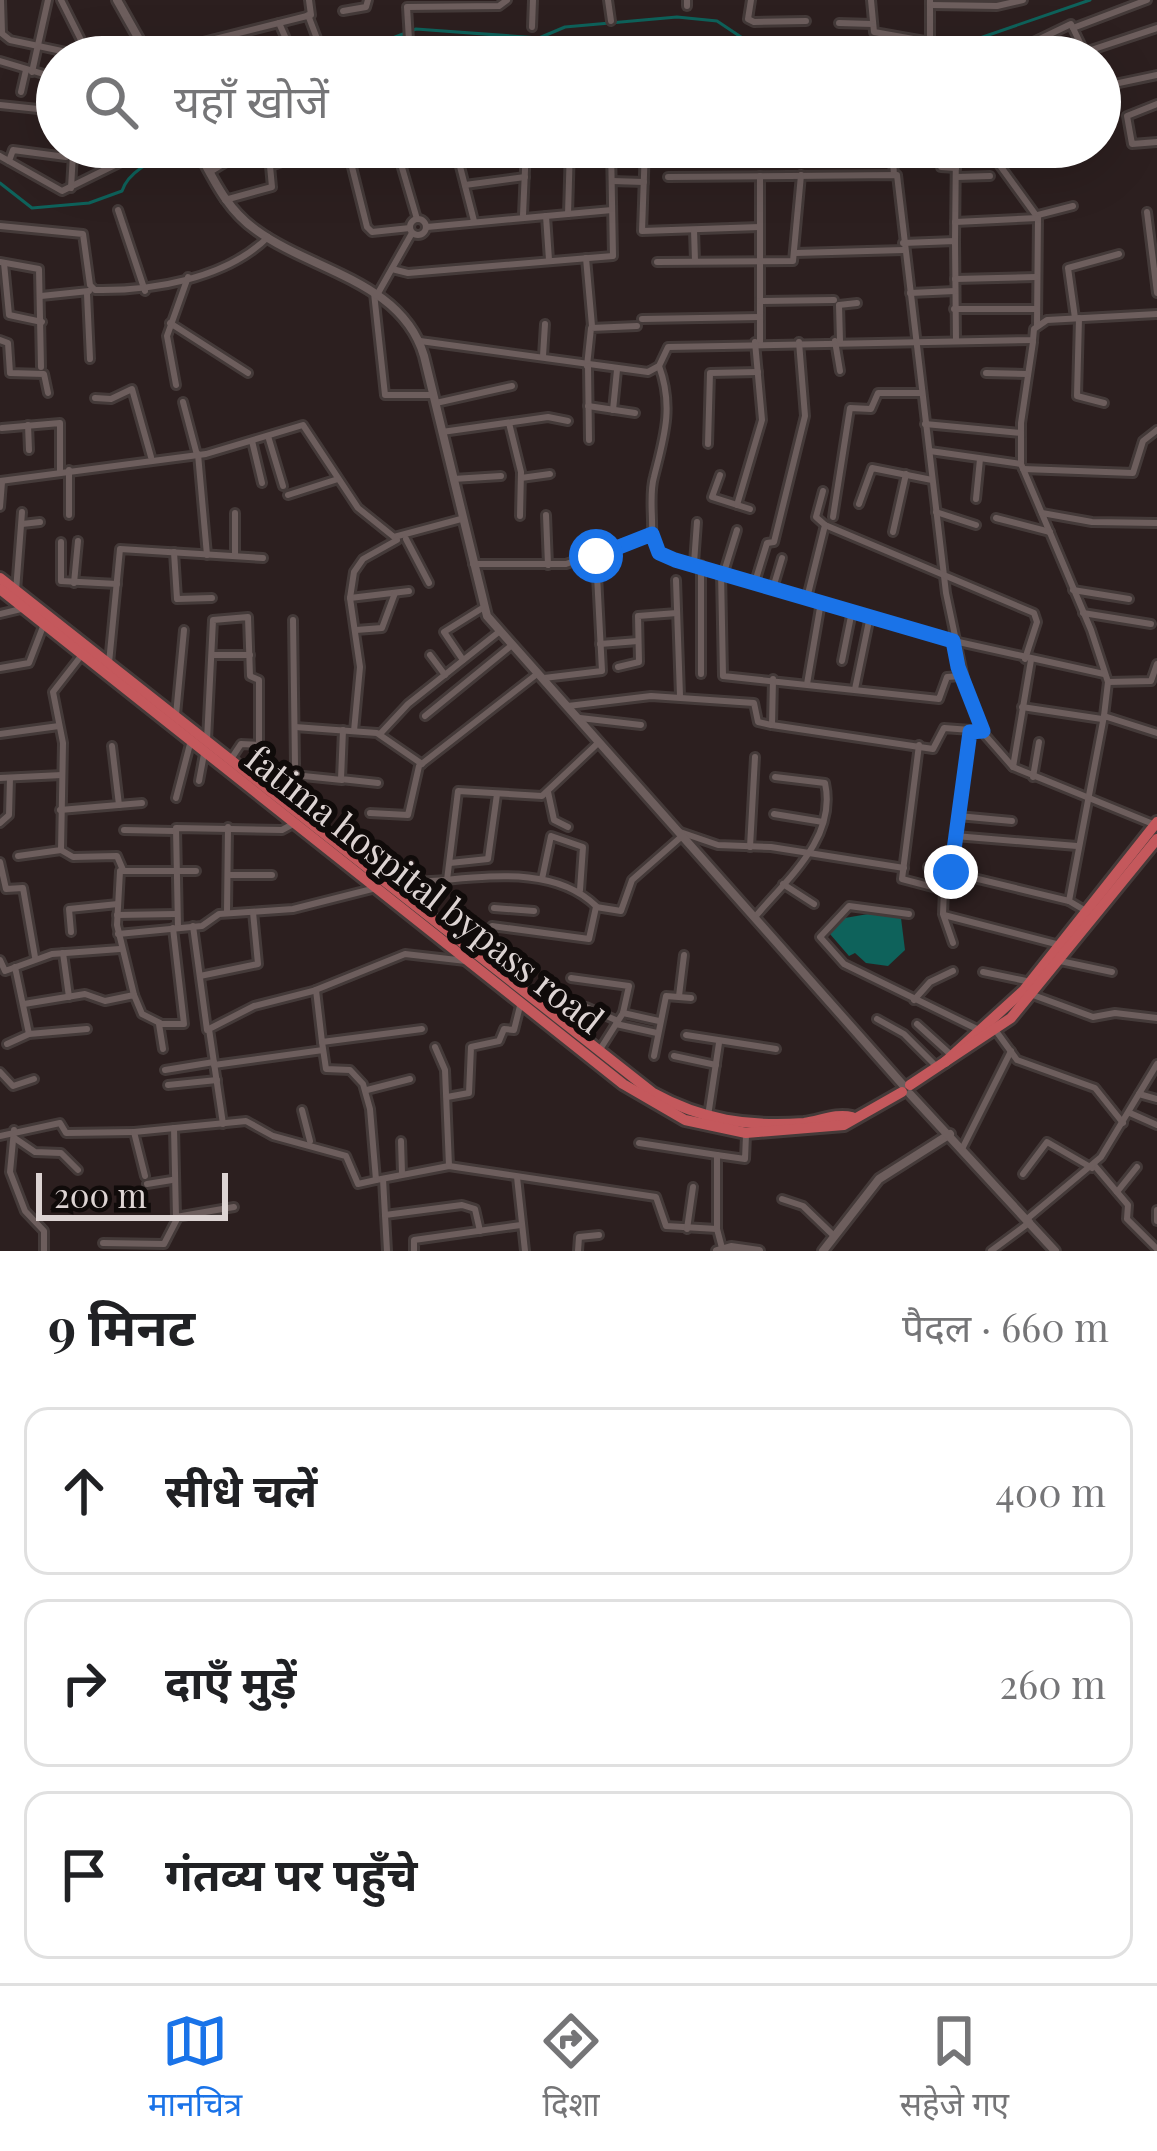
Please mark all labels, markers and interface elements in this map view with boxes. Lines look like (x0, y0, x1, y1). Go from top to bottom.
search box (36, 36, 1121, 168)
icon: search (78, 69, 144, 135)
text: यहाँ खोजें (174, 69, 329, 129)
route start (569, 529, 623, 583)
street label: fatima hospital bypass road (238, 733, 615, 1043)
route end (924, 845, 978, 899)
scale bar (36, 1167, 228, 1220)
text: 200 m (54, 1172, 147, 1216)
text: 9 मिनट (48, 1291, 195, 1359)
text: पैदल · 660 m (902, 1300, 1109, 1352)
icon: ahead (51, 1458, 117, 1524)
text: सीधे चलें (165, 1458, 317, 1518)
text: 400 m (996, 1465, 1106, 1517)
icon: right (51, 1650, 117, 1716)
text: दाएँ मुड़ें (165, 1650, 296, 1710)
text: 260 m (999, 1657, 1106, 1709)
icon: arrive (51, 1842, 117, 1908)
text: गंतव्य पर पहुँचे (165, 1842, 417, 1902)
tab: मानचित्र (148, 2008, 242, 2129)
tab: दिशा (538, 2008, 604, 2129)
tab: सहेजे गए (900, 2008, 1009, 2129)

